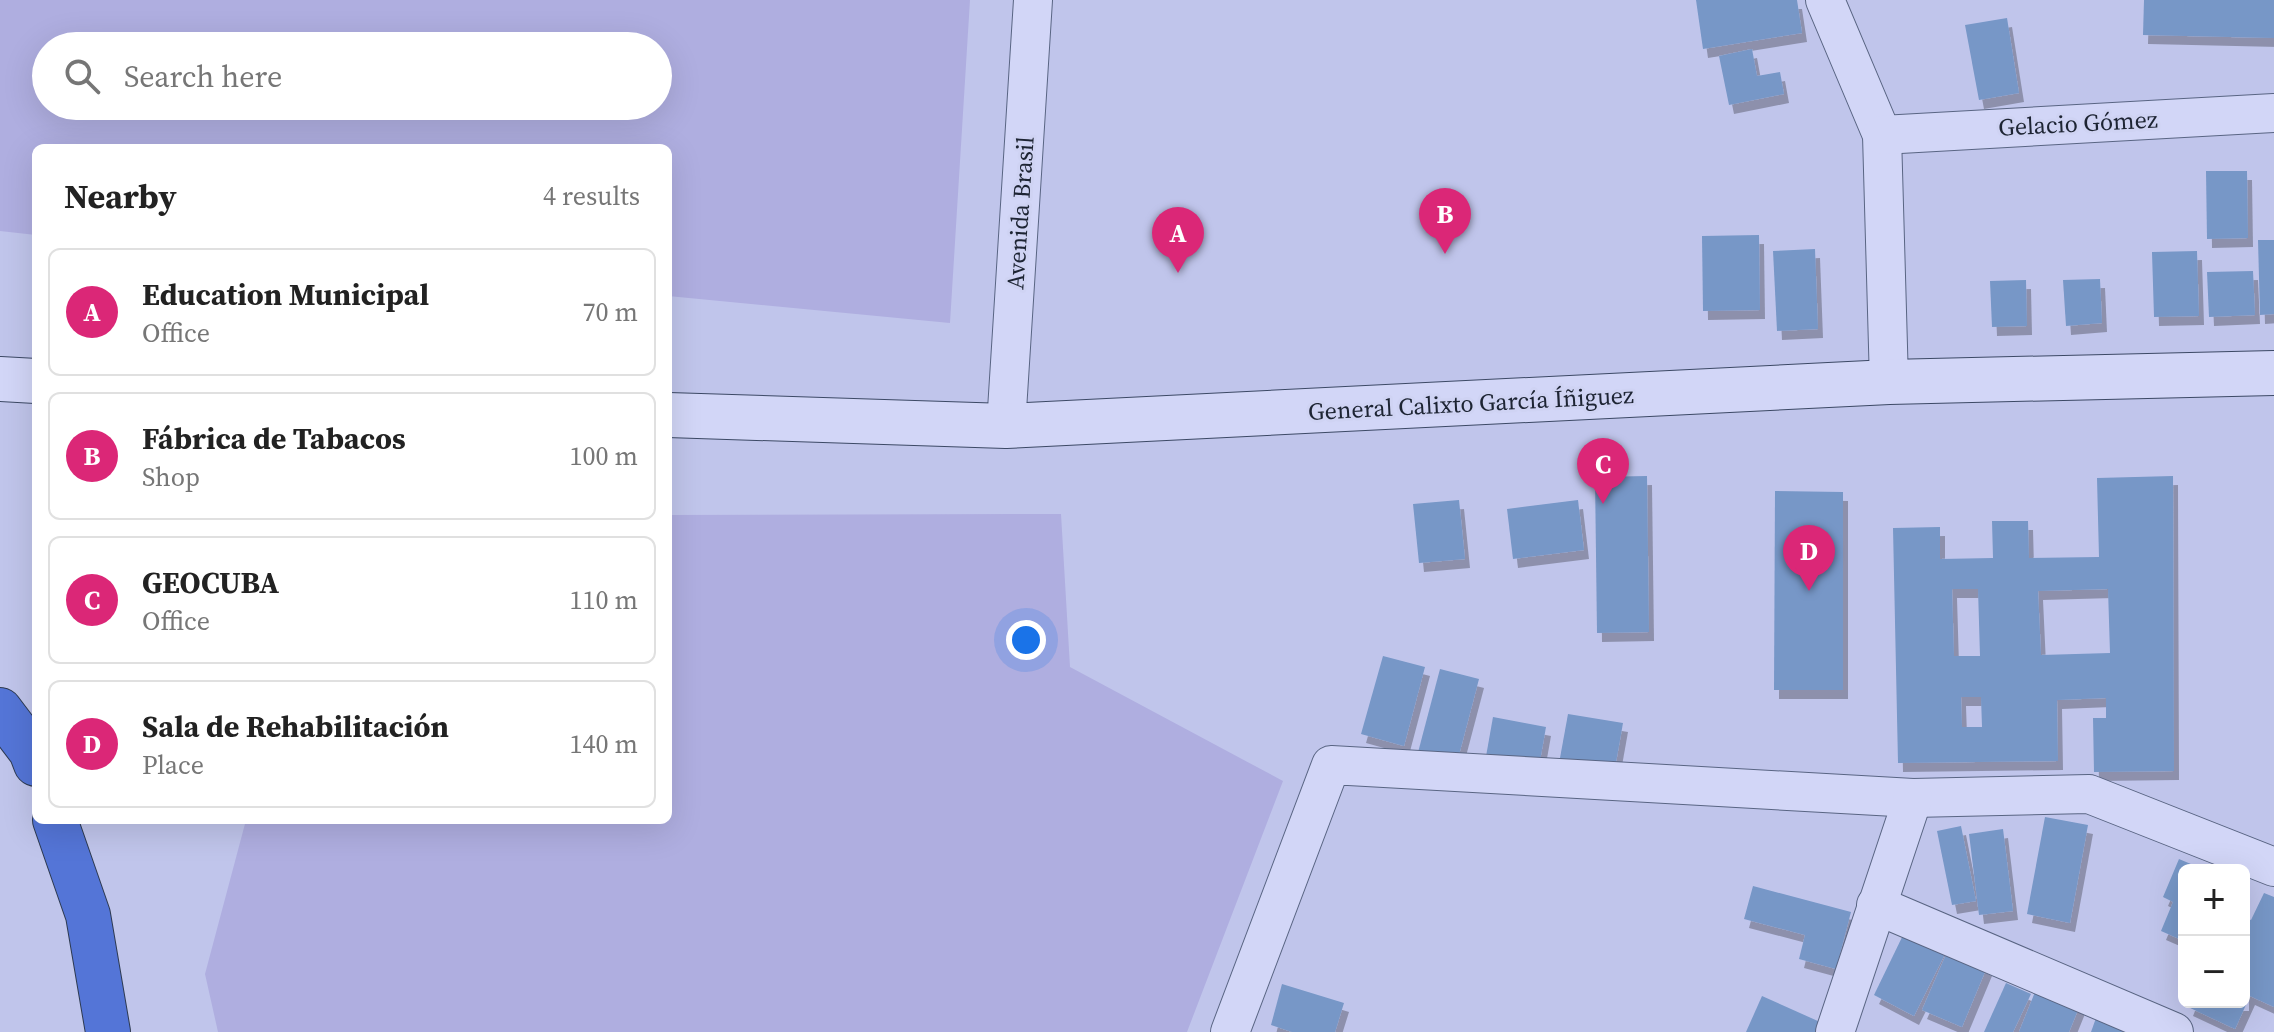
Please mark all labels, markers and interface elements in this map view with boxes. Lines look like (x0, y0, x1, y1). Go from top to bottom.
search box (32, 32, 672, 120)
icon: search (60, 54, 104, 98)
text: Search here (124, 56, 282, 97)
street label: Gelacio Gómez (1998, 102, 2159, 144)
street label: Avenida Brasil (998, 135, 1042, 291)
text: Nearby (64, 173, 177, 219)
text: 4 results (543, 178, 640, 214)
pin: B (1419, 188, 1471, 254)
pin: A (1152, 207, 1204, 273)
text: Education Municipal (142, 274, 429, 315)
text: A (83, 294, 101, 330)
text: 70 m (583, 294, 638, 330)
text: Office (142, 315, 210, 351)
street label: General Calixto García Íñiguez (1307, 378, 1635, 428)
text: Fábrica de Tabacos (142, 418, 406, 459)
text: B (84, 438, 100, 474)
text: 100 m (570, 438, 638, 474)
pin: C (1577, 438, 1629, 504)
text: Shop (142, 459, 200, 495)
pin: D (1783, 525, 1835, 591)
text: GEOCUBA (142, 562, 279, 603)
text: C (84, 582, 100, 618)
text: 110 m (570, 582, 638, 618)
text: Office (142, 603, 210, 639)
your location (1006, 620, 1046, 660)
text: Sala de Rehabilitación (142, 706, 449, 747)
text: D (83, 726, 101, 762)
text: 140 m (570, 726, 638, 762)
text: Place (142, 747, 204, 783)
map controls (2178, 864, 2250, 1008)
button: + (2178, 864, 2250, 936)
button: − (2178, 936, 2250, 1008)

